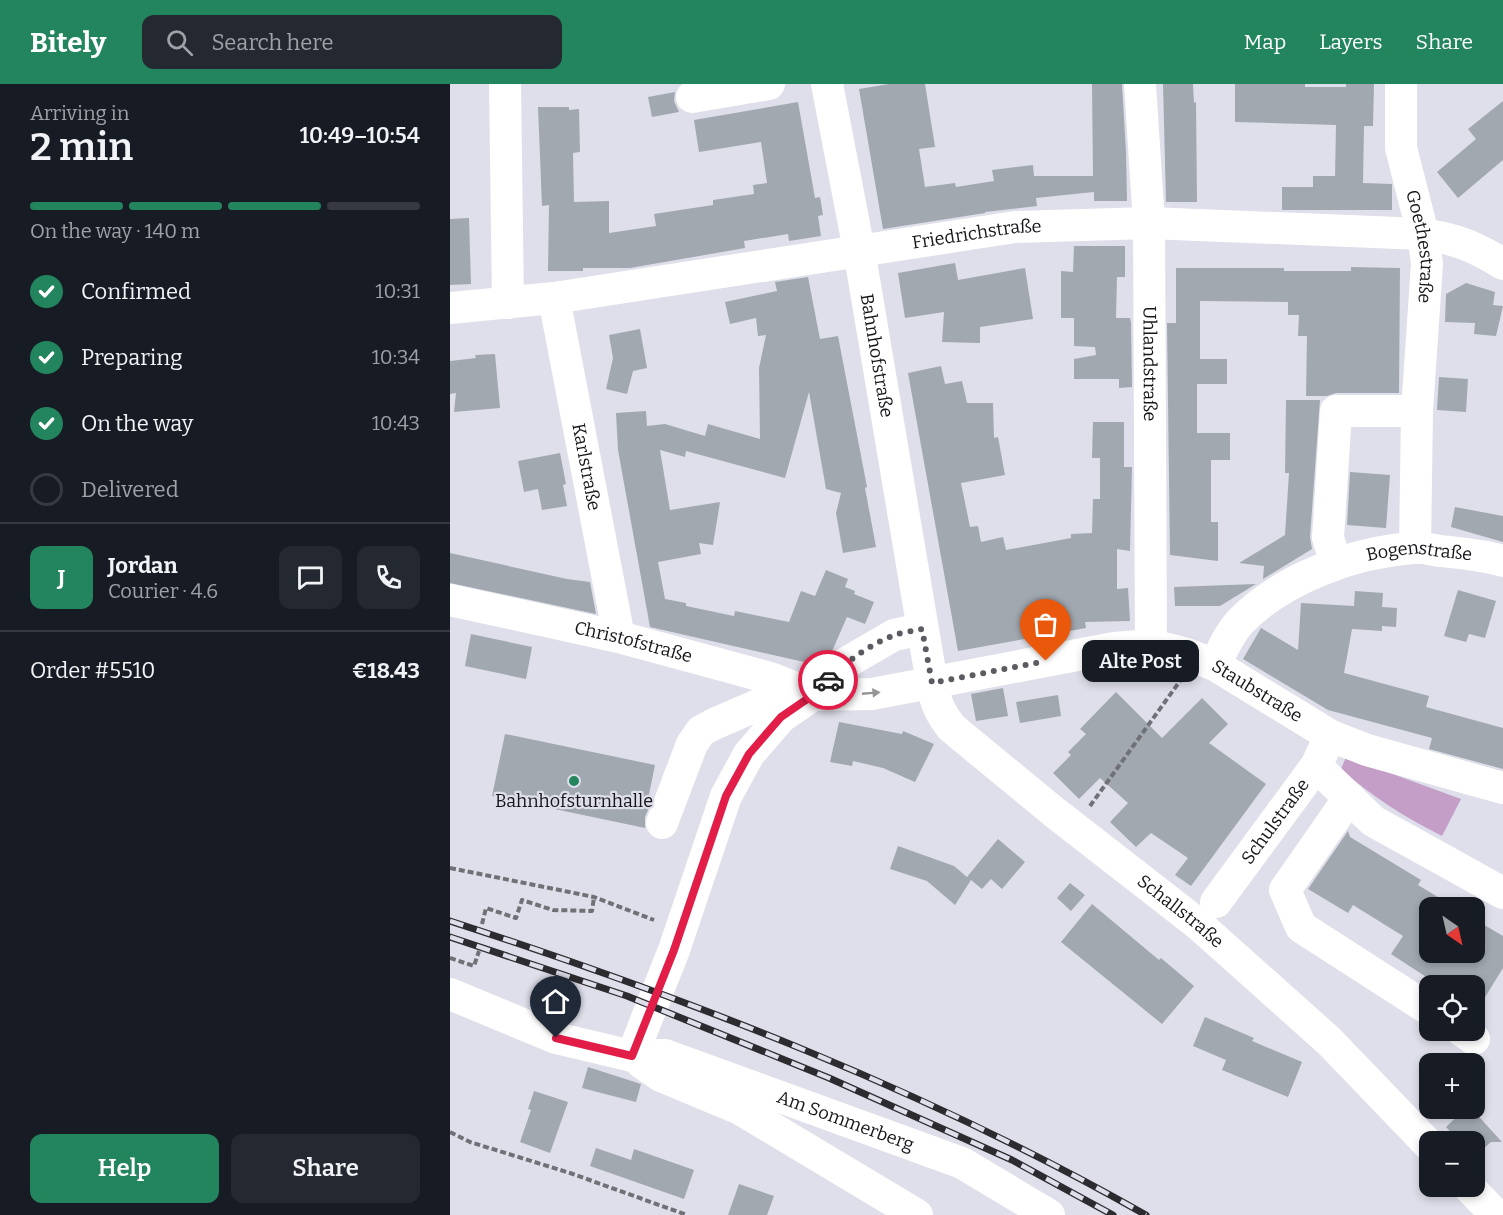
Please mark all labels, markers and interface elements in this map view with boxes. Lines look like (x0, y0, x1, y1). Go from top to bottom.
search box (142, 15, 562, 69)
text: Bitely (30, 26, 106, 59)
icon: search (163, 26, 196, 59)
text: Search here (211, 29, 334, 56)
text: Map (1244, 29, 1286, 55)
text: Layers (1319, 29, 1383, 55)
text: Share (1416, 29, 1473, 55)
text: Arriving in (30, 101, 129, 125)
text: 10:49–10:54 (300, 122, 420, 149)
text: 2 min (30, 124, 133, 170)
street label: Goethestraße (1401, 188, 1438, 304)
street label: Friedrichstraße (910, 215, 1042, 254)
text: On the way · 140 m (30, 219, 200, 243)
icon: check (30, 275, 63, 308)
text: Confirmed (81, 278, 191, 305)
text: 10:31 (375, 279, 420, 303)
street label: Bahnhofstraße (856, 292, 898, 419)
street label: Uhlandstraße (1138, 306, 1161, 421)
icon: check (30, 341, 63, 374)
text: Preparing (81, 344, 183, 371)
text: 10:34 (372, 345, 420, 369)
icon: check (30, 407, 63, 440)
text: On the way (81, 410, 193, 437)
text: 10:43 (372, 411, 420, 435)
street label: Karlstraße (567, 421, 606, 512)
text: Delivered (81, 476, 179, 503)
street label: Bogenstraße (1364, 536, 1473, 566)
button: chat (279, 546, 342, 609)
button: phone (357, 546, 420, 609)
text: Jordan (108, 552, 178, 579)
text: J (58, 564, 65, 591)
text: Courier · 4.6 (108, 579, 218, 603)
pin (1020, 599, 1071, 661)
icon: bag (1029, 608, 1062, 641)
street label: Christofstraße (572, 617, 695, 667)
callout: Alte Post (1082, 640, 1199, 682)
text: Alte Post (1099, 649, 1182, 673)
courier (798, 650, 858, 710)
street label: Staubstraße (1208, 655, 1306, 727)
text: Order #5510 (30, 657, 155, 684)
text: €18.43 (352, 657, 420, 684)
icon: car (812, 664, 845, 697)
one-way arrow (862, 688, 881, 698)
marker: Bahnhofsturnhalle (567, 774, 581, 788)
street label: Schulstraße (1237, 774, 1314, 869)
place label: Bahnhofsturnhalle (495, 790, 653, 812)
street label: Schallstraße (1133, 870, 1228, 953)
north arrow (1419, 897, 1485, 963)
map controls (1419, 897, 1485, 1197)
button: locate (1419, 975, 1485, 1041)
pin (530, 976, 581, 1038)
icon: home (539, 985, 572, 1018)
button: + (1419, 1053, 1485, 1119)
street label: Am Sommerberg (774, 1086, 917, 1156)
button: − (1419, 1131, 1485, 1197)
button: Help (30, 1134, 219, 1203)
button: Share (231, 1134, 420, 1203)

